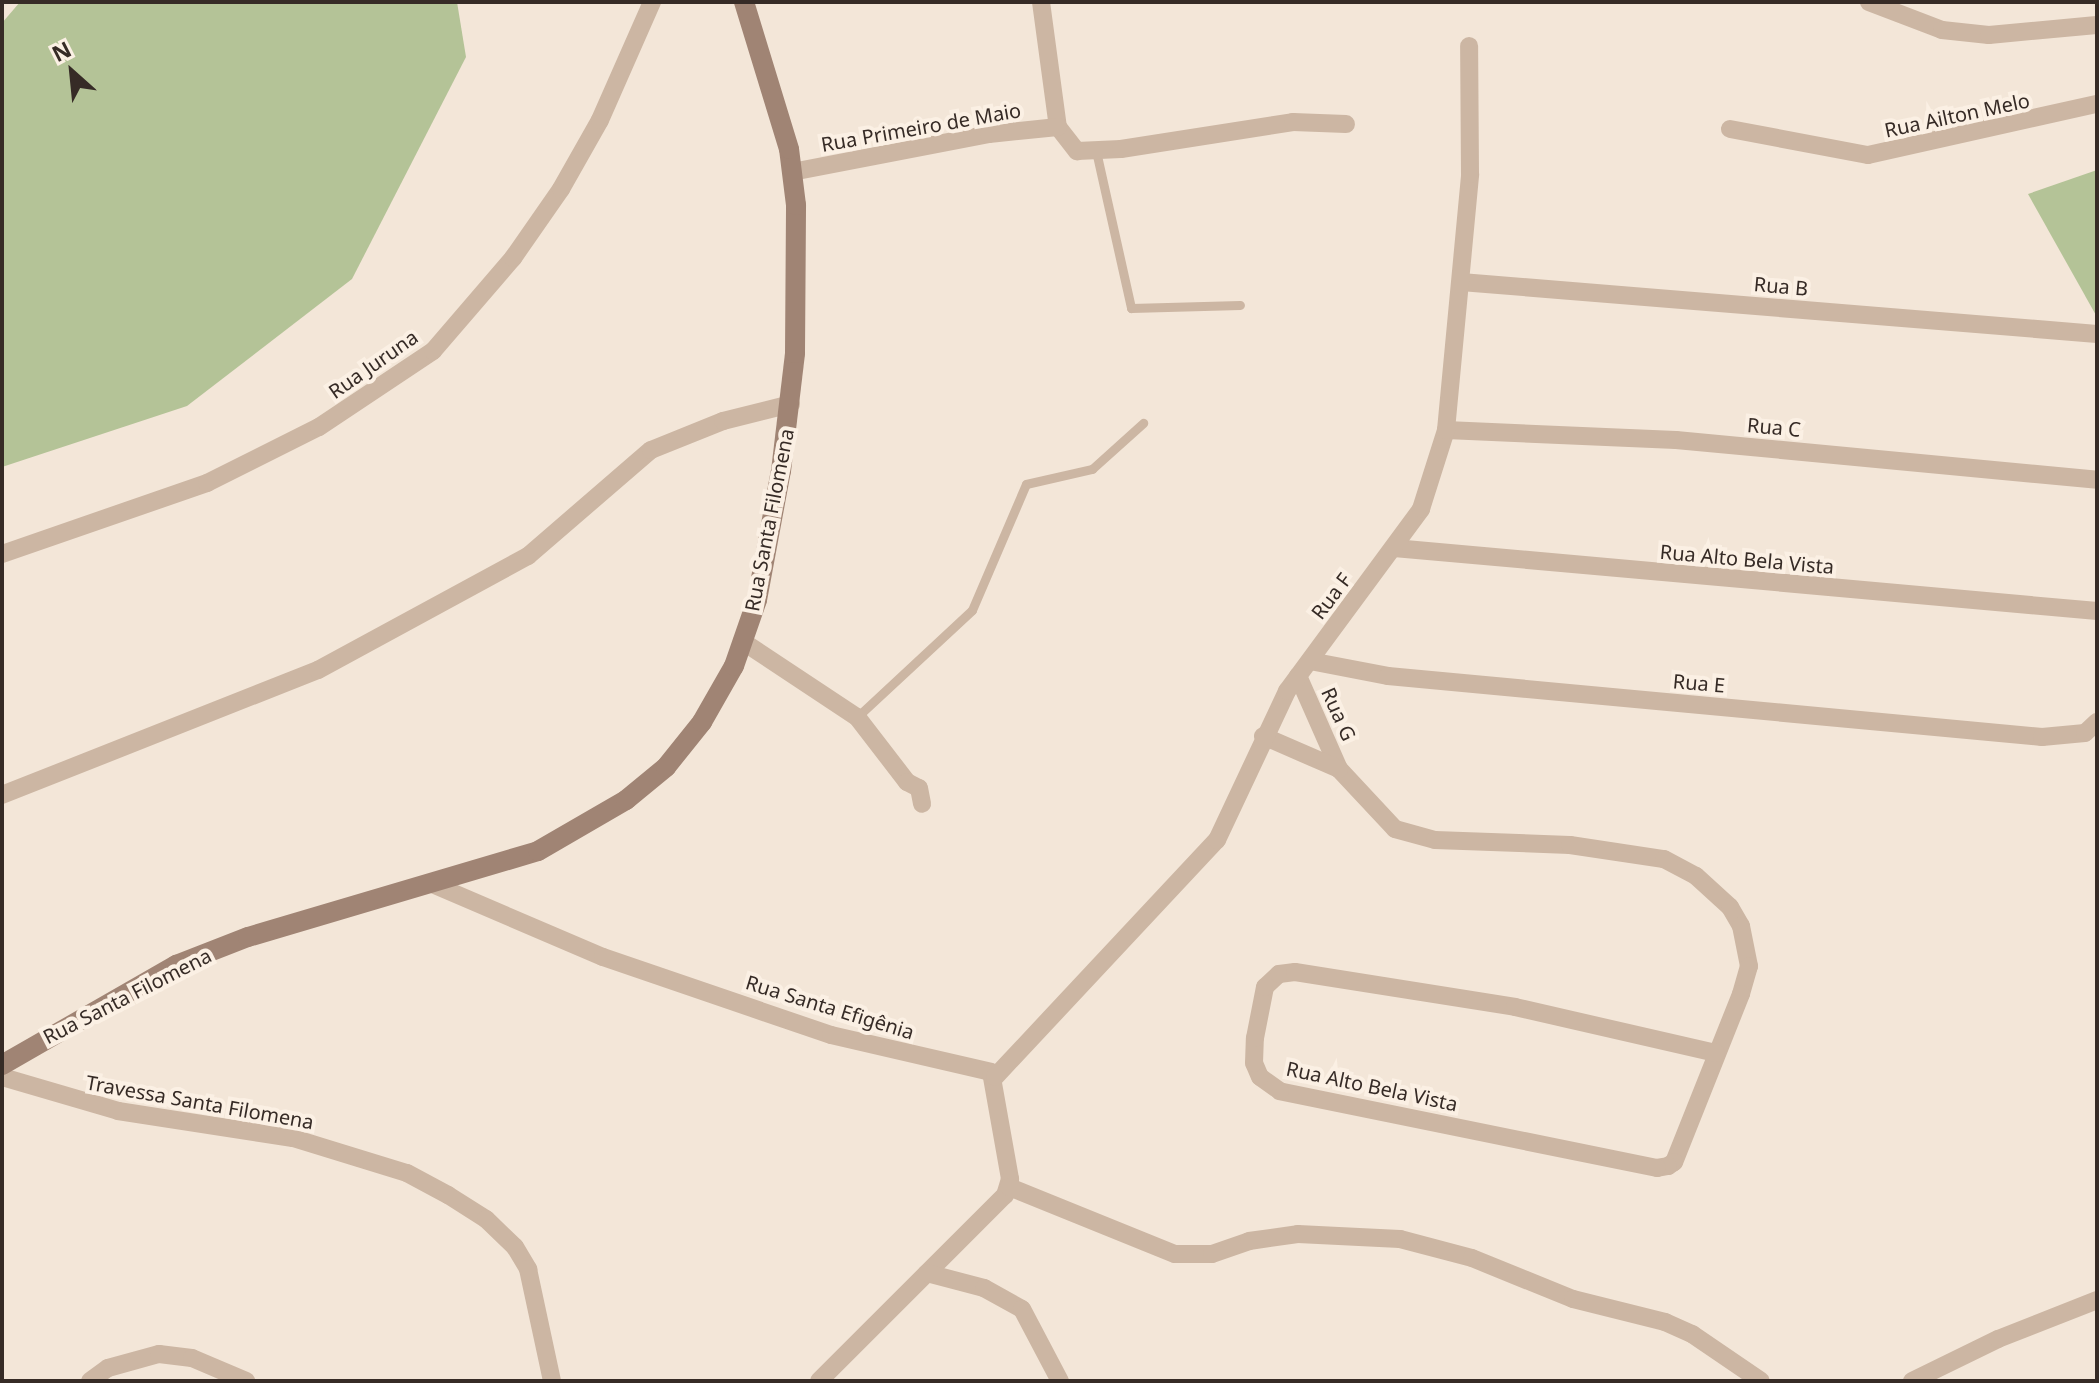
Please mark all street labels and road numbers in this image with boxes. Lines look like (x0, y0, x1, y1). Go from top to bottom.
street label: Rua Ailton Melo (1882, 88, 2032, 142)
street label: Rua Primeiro de Maio (819, 98, 1023, 156)
street label: Rua B (1753, 272, 1809, 300)
street label: Rua Juruna (324, 325, 422, 403)
street label: Rua C (1746, 413, 1802, 441)
street label: Rua Santa Filomena (739, 427, 799, 613)
street label: Rua Alto Bela Vista (1659, 539, 1835, 579)
street label: Rua F (1306, 568, 1356, 624)
street label: Rua E (1672, 669, 1726, 697)
street label: Rua G (1317, 684, 1361, 744)
street label: Rua Santa Filomena (39, 943, 215, 1049)
street label: Rua Santa Efigênia (743, 970, 917, 1044)
street label: Rua Alto Bela Vista (1284, 1056, 1460, 1116)
street label: Travessa Santa Filomena (84, 1070, 316, 1134)

